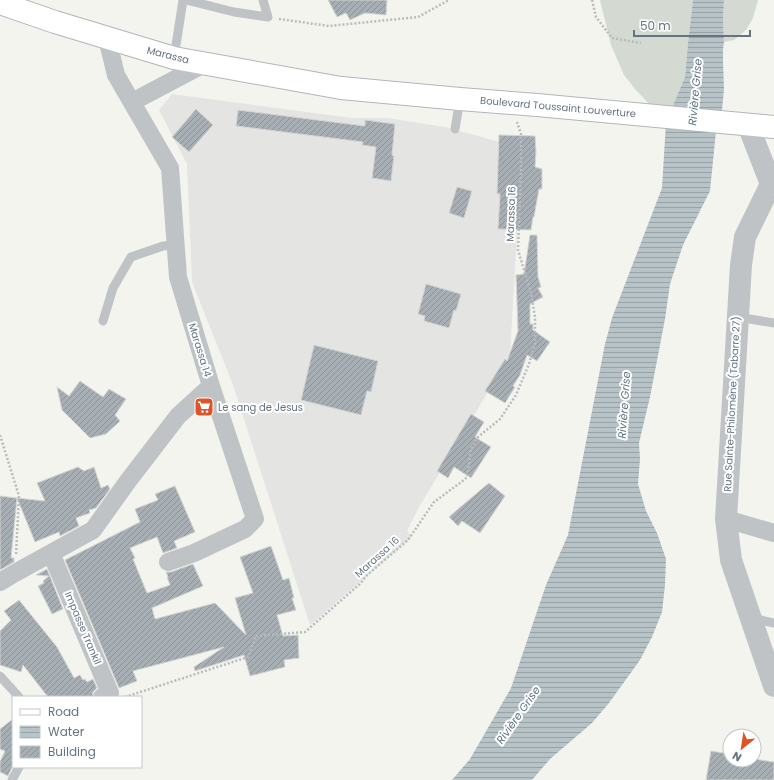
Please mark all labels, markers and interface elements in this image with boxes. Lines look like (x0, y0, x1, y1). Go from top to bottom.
scale bar (634, 12, 750, 38)
text: 50 m (640, 17, 671, 34)
street label: Marassa (145, 43, 191, 67)
water label: Rivière Grise (684, 58, 706, 126)
street label: Boulevard Toussaint Louverture (479, 93, 637, 121)
street label: Marassa 16 (503, 186, 519, 242)
street label: Rue Sainte-Philomène (Tabarre 27) (720, 316, 744, 492)
street label: Marassa 14 (185, 321, 215, 379)
water label: Rivière Grise (614, 371, 634, 439)
supermarket icon: Le sang de Jesus (193, 396, 215, 418)
place label: Le sang de Jesus (218, 400, 303, 415)
street label: Marassa 16 (351, 533, 403, 581)
street label: Impasse Trankil (61, 589, 105, 667)
water label: Rivière Grise (492, 683, 544, 747)
legend (12, 696, 142, 768)
text: Road (48, 703, 79, 720)
text: Water (48, 723, 85, 740)
north arrow (722, 728, 762, 768)
text: Building (48, 743, 96, 760)
text: N (729, 748, 745, 766)

